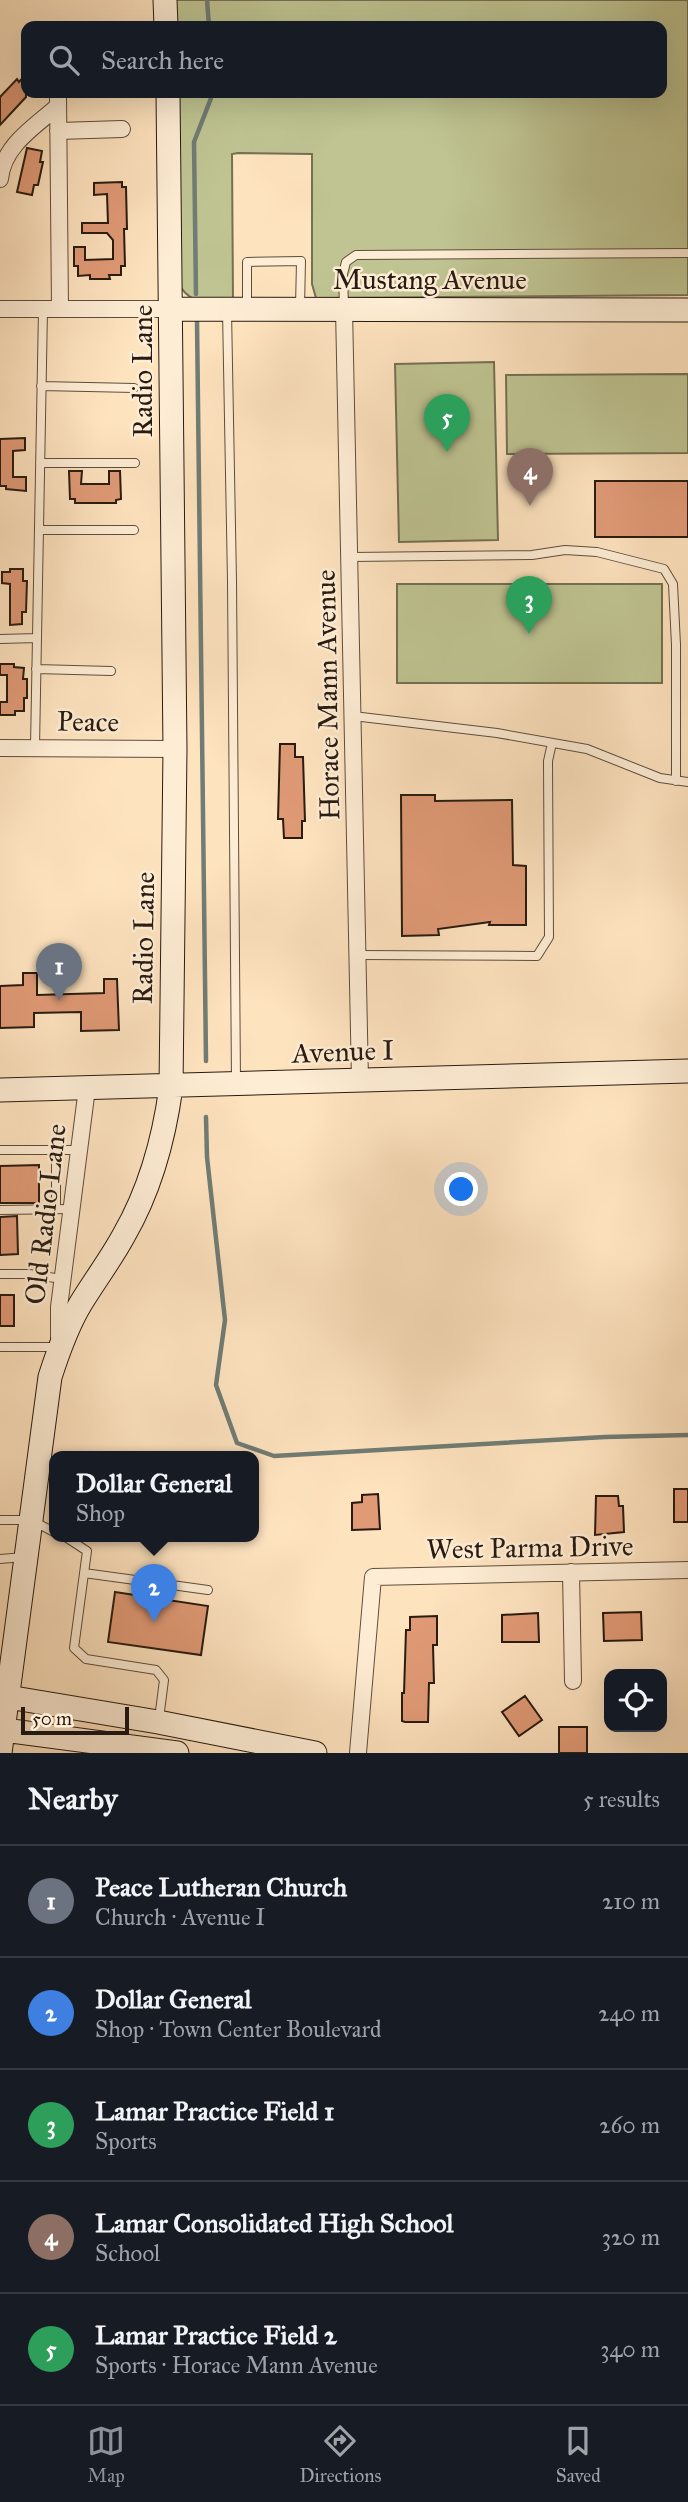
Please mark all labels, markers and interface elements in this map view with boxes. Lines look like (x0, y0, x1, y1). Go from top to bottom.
search box (21, 21, 667, 98)
icon: search (45, 41, 83, 79)
text: Search here (101, 44, 224, 76)
street label: Mustang Avenue (333, 262, 527, 297)
street label: Radio Lane (125, 305, 160, 437)
pin: 5 (424, 394, 470, 452)
pin: 4 (507, 448, 553, 506)
street label: Horace Mann Avenue (308, 569, 347, 821)
pin: 3 (506, 576, 552, 634)
street label: Peace (57, 703, 119, 740)
street label: Radio Lane (125, 871, 162, 1005)
pin: 1 (36, 943, 82, 1001)
street label: Avenue I (290, 1032, 395, 1071)
street label: Old Radio Lane (17, 1122, 74, 1306)
your location (444, 1172, 478, 1206)
popup (49, 1451, 259, 1542)
text: Dollar General (76, 1467, 232, 1499)
text: Shop (76, 1499, 125, 1527)
street label: West Parma Drive (426, 1528, 634, 1567)
pin: 2 (131, 1564, 177, 1622)
map controls (604, 1669, 667, 1732)
button: locate (604, 1669, 667, 1732)
scale bar (21, 1704, 130, 1736)
text: 50 m (32, 1707, 72, 1730)
text: Nearby (28, 1781, 118, 1817)
text: 5 results (583, 1785, 660, 1813)
text: Peace Lutheran Church (95, 1871, 347, 1903)
text: 1 (46, 1887, 56, 1915)
text: 210 m (602, 1887, 660, 1915)
text: Church · Avenue I (95, 1903, 265, 1931)
text: Dollar General (95, 1983, 252, 2015)
text: 2 (45, 1999, 57, 2027)
text: 240 m (598, 1999, 660, 2027)
text: Shop · Town Center Boulevard (95, 2015, 382, 2043)
text: Lamar Practice Field 1 (95, 2095, 334, 2127)
text: 3 (46, 2111, 56, 2139)
text: 260 m (599, 2111, 660, 2139)
text: Sports (95, 2127, 157, 2155)
text: Lamar Consolidated High School (95, 2207, 454, 2239)
text: 4 (45, 2223, 57, 2251)
text: 320 m (602, 2223, 660, 2251)
text: School (95, 2239, 160, 2267)
text: Lamar Practice Field 2 (95, 2319, 337, 2351)
text: 5 (46, 2335, 56, 2363)
text: 340 m (600, 2335, 660, 2363)
text: Sports · Horace Mann Avenue (95, 2351, 378, 2379)
tab: Map (87, 2422, 125, 2487)
tab: Directions (299, 2422, 381, 2487)
tab: Saved (556, 2422, 601, 2487)

